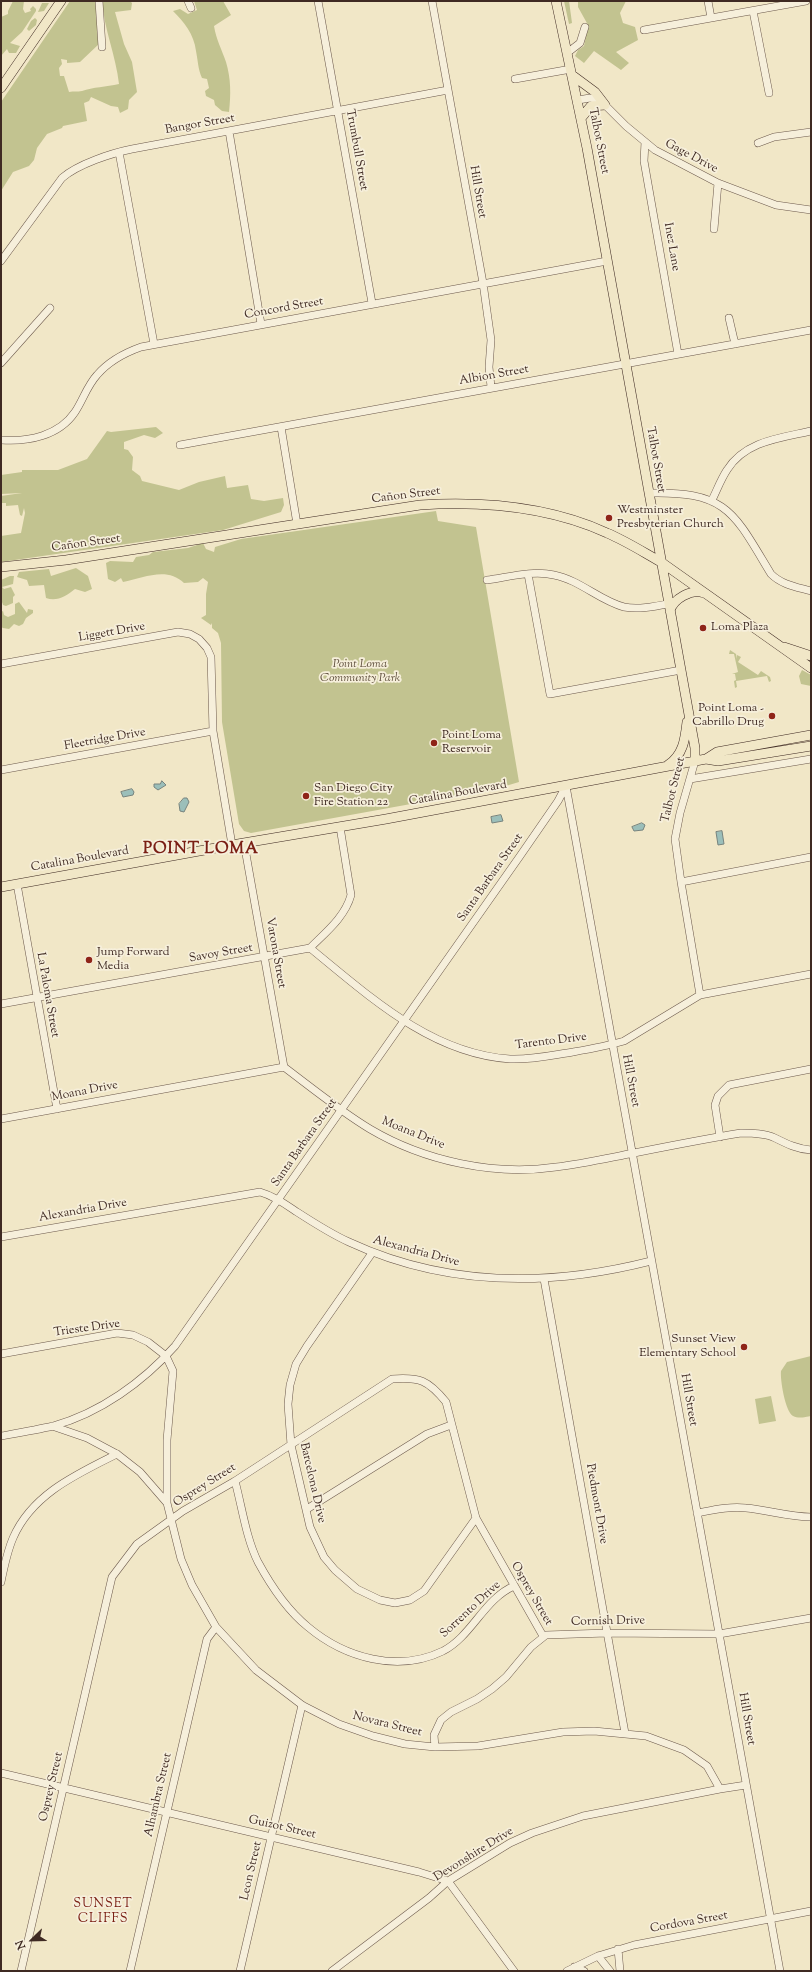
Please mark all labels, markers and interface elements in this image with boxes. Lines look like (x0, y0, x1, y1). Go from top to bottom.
street label: Talbot Street (585, 107, 611, 175)
street label: Trumbull Street (342, 108, 370, 192)
street label: Bangor Street (164, 112, 236, 138)
street label: Gage Drive (662, 137, 720, 177)
street label: Hill Street (465, 165, 489, 219)
street label: Inez Lane (660, 222, 682, 272)
street label: Concord Street (244, 295, 324, 323)
street label: Albion Street (458, 363, 530, 389)
street label: Talbot Street (642, 426, 668, 494)
street label: Cañon Street (371, 485, 441, 507)
place label: Westminster Presbyterian Church (617, 504, 724, 532)
marker: Westminster Presbyterian Church (604, 513, 614, 523)
street label: Cañon Street (51, 532, 121, 556)
street label: Liggett Drive (78, 620, 146, 646)
place label: Loma Plaza (711, 621, 769, 635)
marker: Loma Plaza (698, 623, 708, 633)
park label: Point Loma Community Park (320, 658, 400, 686)
place label: Point Loma - Cabrillo Drug (692, 702, 764, 730)
marker: Point Loma - Cabrillo Drug (767, 711, 777, 721)
street label: Fleetridge Drive (63, 726, 147, 754)
place label: Point Loma Reservoir (442, 729, 501, 757)
marker: Point Loma Reservoir (429, 738, 439, 748)
street label: Talbot Street (659, 756, 689, 824)
street label: Catalina Boulevard (408, 778, 508, 810)
place label: San Diego City Fire Station 22 (314, 782, 393, 810)
marker: San Diego City Fire Station 22 (301, 791, 311, 801)
street label: Santa Barbara Street (455, 831, 527, 925)
district label: POINT LOMA (143, 840, 259, 860)
street label: Catalina Boulevard (30, 844, 130, 876)
street label: Varona Street (262, 917, 288, 989)
street label: Savoy Street (188, 941, 254, 967)
place label: Jump Forward Media (97, 946, 170, 974)
street label: La Paloma Street (32, 951, 62, 1039)
marker: Jump Forward Media (84, 955, 94, 965)
street label: Tarento Drive (514, 1030, 588, 1054)
street label: Hill Street (618, 1054, 642, 1108)
street label: Moana Drive (51, 1079, 119, 1105)
street label: Santa Barbara Street (269, 1096, 341, 1190)
street label: Moana Drive (379, 1115, 447, 1153)
street label: Alexandria Drive (38, 1196, 128, 1226)
street label: Alexandria Drive (371, 1234, 461, 1270)
street label: Trieste Drive (53, 1317, 121, 1341)
place label: Sunset View Elementary School (639, 1333, 736, 1361)
marker: Sunset View Elementary School (739, 1342, 749, 1352)
street label: Hill Street (676, 1373, 700, 1427)
street label: Barcelona Drive (296, 1441, 328, 1525)
street label: Osprey Street (171, 1461, 239, 1511)
street label: Piedmont Drive (582, 1463, 610, 1545)
street label: Osprey Street (507, 1560, 555, 1628)
street label: Sorrento Drive (438, 1578, 504, 1642)
street label: Cornish Drive (571, 1614, 645, 1630)
street label: Hill Street (734, 1692, 758, 1746)
street label: Novara Street (351, 1709, 423, 1741)
street label: Osprey Street (37, 1751, 67, 1823)
street label: Alhambra Street (142, 1752, 176, 1838)
street label: Guizot Street (247, 1813, 317, 1843)
street label: Devonshire Drive (432, 1825, 516, 1885)
street label: Leon Street (238, 1840, 266, 1902)
district label: SUNSET CLIFFS (73, 1897, 133, 1928)
street label: Cordova Street (649, 1909, 729, 1937)
north arrow (12, 1920, 52, 1960)
text: N (12, 1938, 30, 1952)

